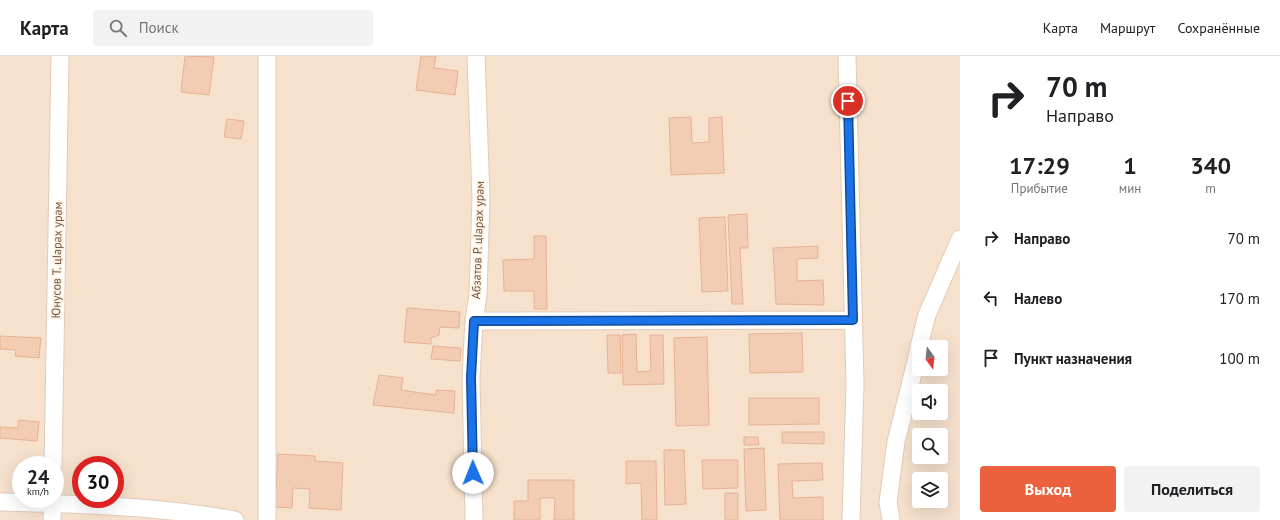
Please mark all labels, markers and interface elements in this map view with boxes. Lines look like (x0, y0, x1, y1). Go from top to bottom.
search box (93, 10, 373, 46)
text: Карта (20, 16, 69, 40)
icon: search (107, 17, 129, 39)
text: Поиск (139, 18, 179, 37)
text: Карта (1043, 19, 1078, 37)
text: Маршрут (1100, 19, 1155, 37)
text: Сохранённые (1177, 19, 1260, 37)
text: 70 m (1046, 68, 1107, 105)
icon: right (980, 72, 1032, 124)
pin (831, 84, 865, 118)
icon: arrive (837, 90, 859, 112)
text: Направо (1046, 104, 1114, 127)
text: 17:29 (1009, 150, 1070, 181)
text: 1 (1123, 150, 1137, 181)
text: 340 (1190, 150, 1231, 181)
text: Прибытие (1011, 180, 1068, 197)
text: мин (1119, 180, 1141, 197)
text: m (1205, 180, 1216, 197)
street label: Абзатов Р. цIарах урам (468, 181, 487, 299)
street label: Юнусов Т. цIарах урам (48, 202, 65, 318)
icon: right (980, 227, 1002, 249)
text: Направо (1014, 229, 1070, 248)
text: 70 m (1227, 229, 1260, 248)
icon: left (980, 287, 1002, 309)
text: Налево (1014, 289, 1062, 308)
text: 170 m (1219, 289, 1260, 308)
north arrow (912, 340, 948, 376)
map controls (912, 340, 948, 508)
icon: arrive (980, 347, 1002, 369)
text: Пункт назначения (1014, 349, 1132, 368)
text: 100 m (1219, 349, 1260, 368)
button: sound (912, 384, 948, 420)
button: search (912, 428, 948, 464)
position arrow (452, 452, 494, 494)
speed limit sign: 30 (72, 456, 124, 508)
text: 24 (27, 464, 49, 490)
button: Выход (980, 466, 1116, 512)
button: Поделиться (1124, 466, 1260, 512)
button: layers (912, 472, 948, 508)
text: km/h (27, 485, 49, 498)

